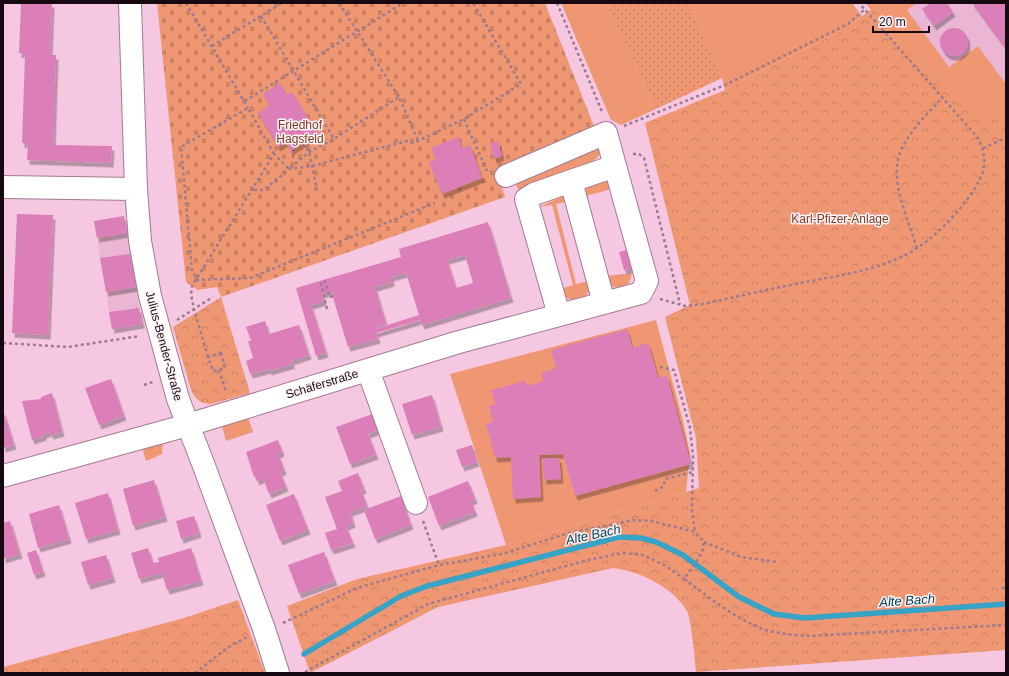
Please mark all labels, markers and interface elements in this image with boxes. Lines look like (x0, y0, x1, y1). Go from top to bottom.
scale bar (873, 8, 929, 34)
text: 20 m (879, 15, 906, 29)
park label: Friedhof Hagsfeld (276, 118, 324, 146)
park label: Karl-Pfizer-Anlage (791, 212, 889, 226)
street label: Julius-Bender-Straße (143, 289, 186, 403)
street label: Schäferstraße (284, 366, 360, 402)
water label: Alte Bach (563, 521, 622, 548)
water label: Alte Bach (878, 591, 935, 610)

